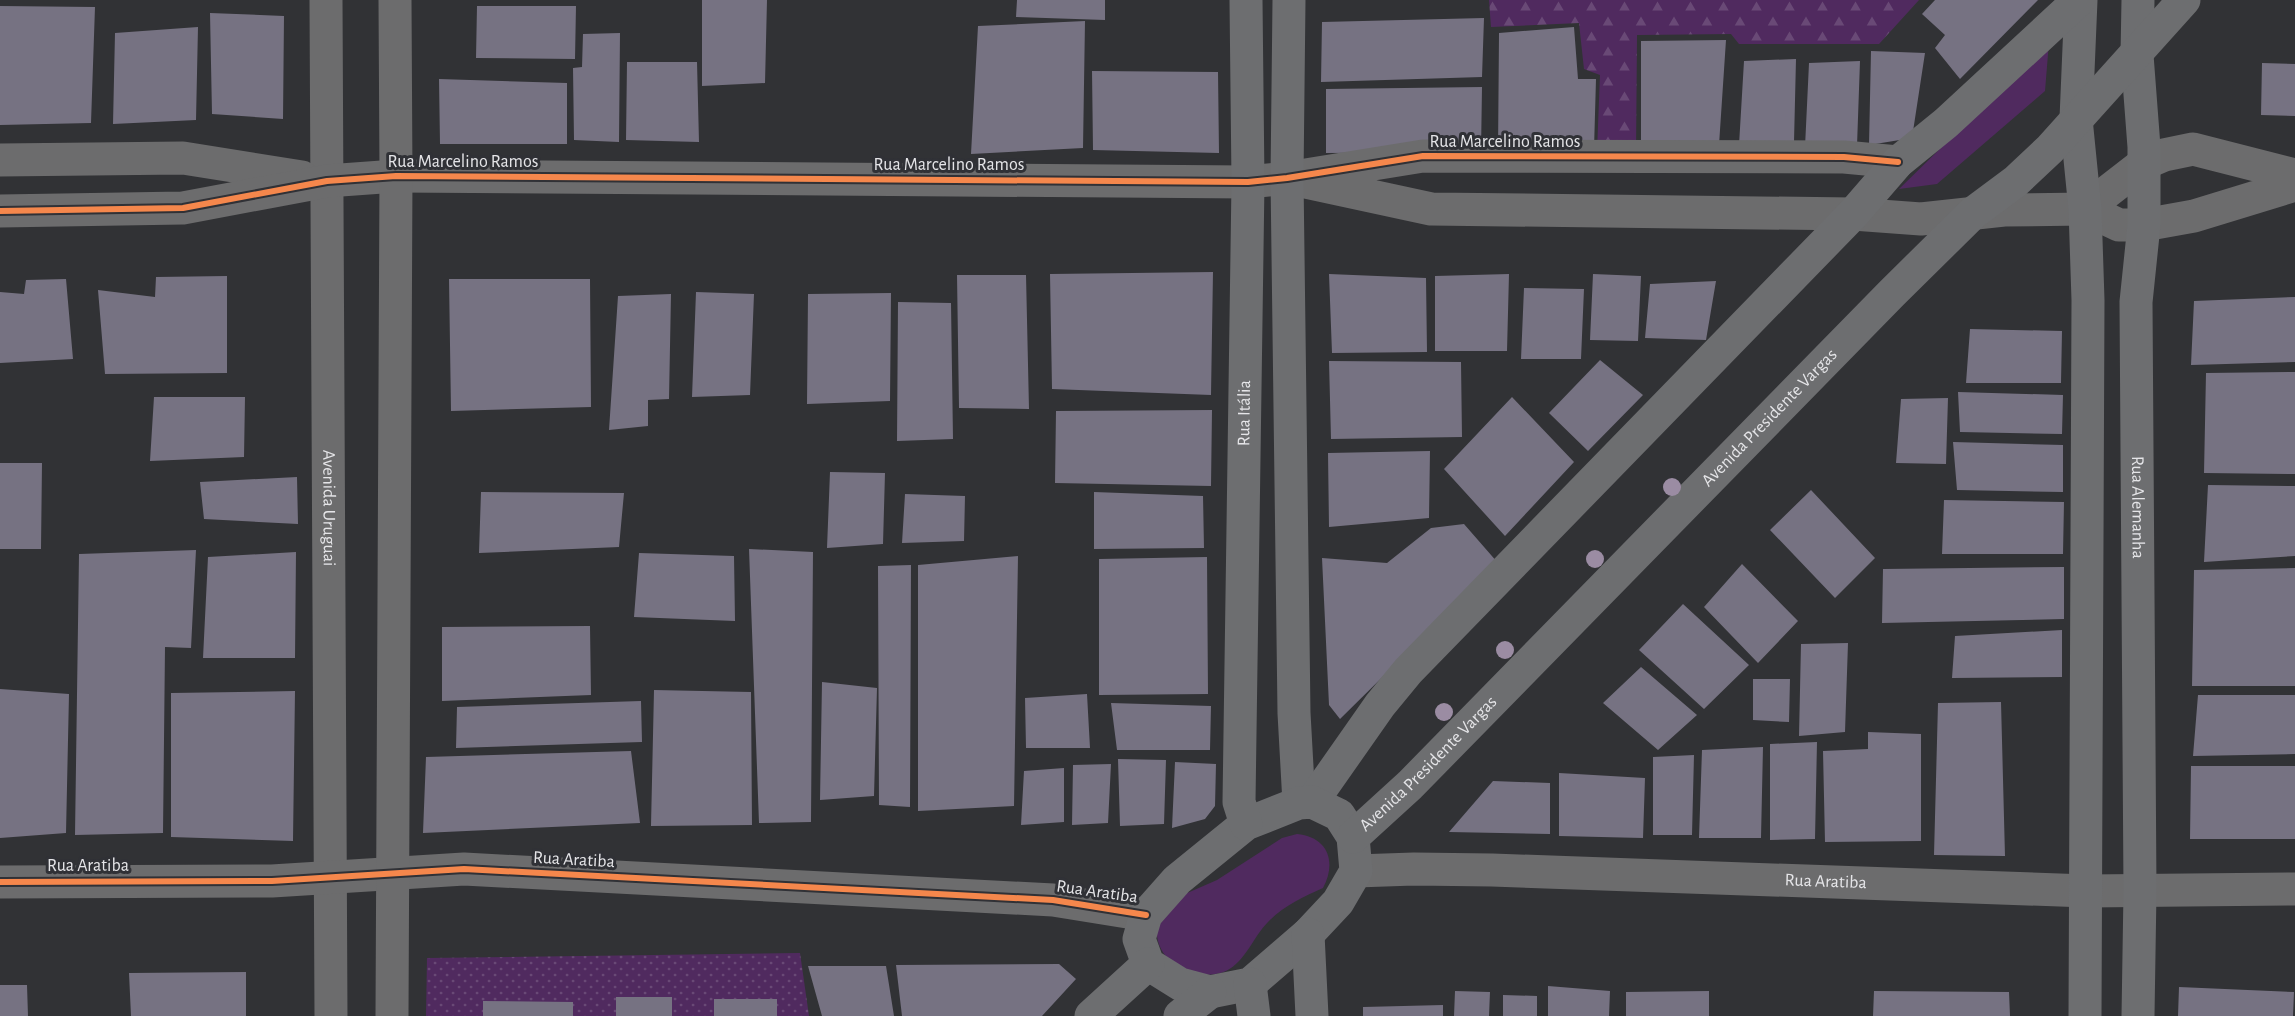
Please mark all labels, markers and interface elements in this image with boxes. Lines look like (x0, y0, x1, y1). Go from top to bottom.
street label: Rua Marcelino Ramos (1430, 133, 1580, 151)
street label: Rua Marcelino Ramos (388, 153, 538, 171)
street label: Rua Marcelino Ramos (874, 156, 1024, 174)
street label: Avenida Presidente Vargas (1699, 346, 1841, 490)
street label: Rua Itália (1235, 380, 1254, 446)
street label: Avenida Uruguai (319, 450, 338, 566)
street label: Rua Alemanha (2128, 456, 2147, 559)
street label: Avenida Presidente Vargas (1356, 693, 1501, 835)
street label: Rua Aratiba (533, 849, 615, 871)
street label: Rua Aratiba (47, 857, 129, 875)
street label: Rua Aratiba (1784, 871, 1867, 892)
street label: Rua Aratiba (1055, 877, 1139, 907)

